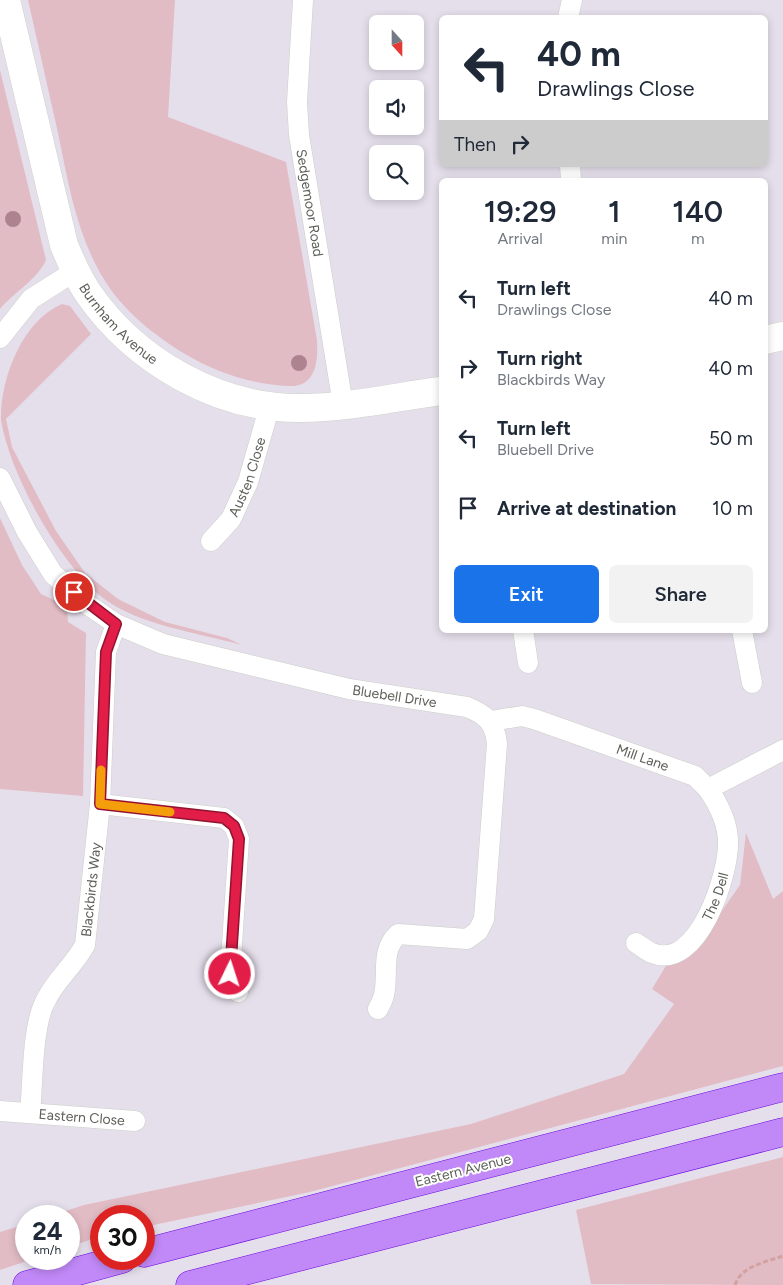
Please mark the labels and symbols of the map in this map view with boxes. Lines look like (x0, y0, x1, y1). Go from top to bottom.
north arrow (369, 15, 424, 70)
street label: Sedgemoor Road (292, 148, 327, 258)
street label: Burnham Avenue (75, 280, 161, 369)
street label: Austen Close (225, 435, 269, 520)
pin (53, 571, 95, 613)
street label: Bluebell Drive (351, 682, 438, 711)
street label: Mill Lane (614, 741, 671, 775)
street label: Blackbirds Way (78, 841, 105, 938)
street label: The Dell (699, 871, 732, 924)
position arrow (203, 947, 255, 999)
street label: Eastern Close (38, 1106, 126, 1129)
street label: Eastern Avenue (413, 1150, 513, 1191)
speed limit sign: 30 (90, 1205, 155, 1270)

